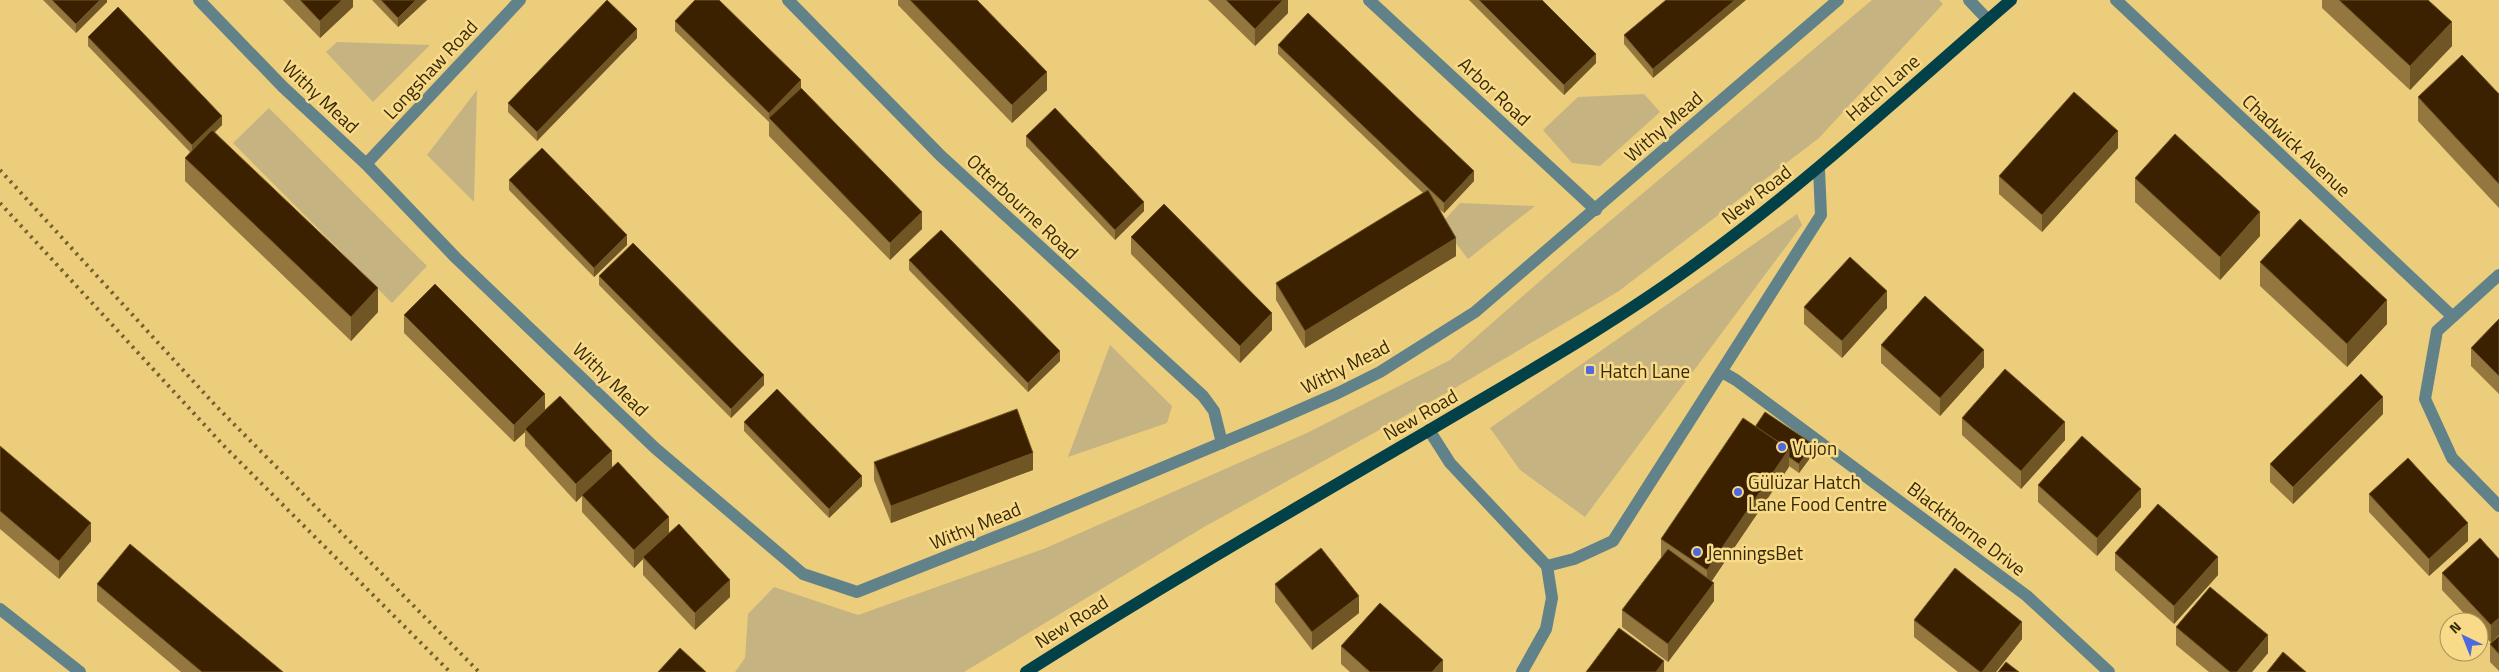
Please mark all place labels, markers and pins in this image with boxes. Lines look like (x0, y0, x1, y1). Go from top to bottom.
place label: Hatch Lane (1600, 356, 1690, 385)
marker: Hatch Lane (1584, 364, 1596, 376)
place label: Vujon (1792, 433, 1837, 462)
marker: Vujon (1776, 441, 1788, 453)
place label: Gülüzar Hatch Lane Food Centre (1748, 467, 1887, 518)
marker: Gülüzar Hatch Lane Food Centre (1732, 486, 1744, 498)
place label: JenningsBet (1707, 538, 1804, 567)
marker: JenningsBet (1691, 546, 1703, 558)

